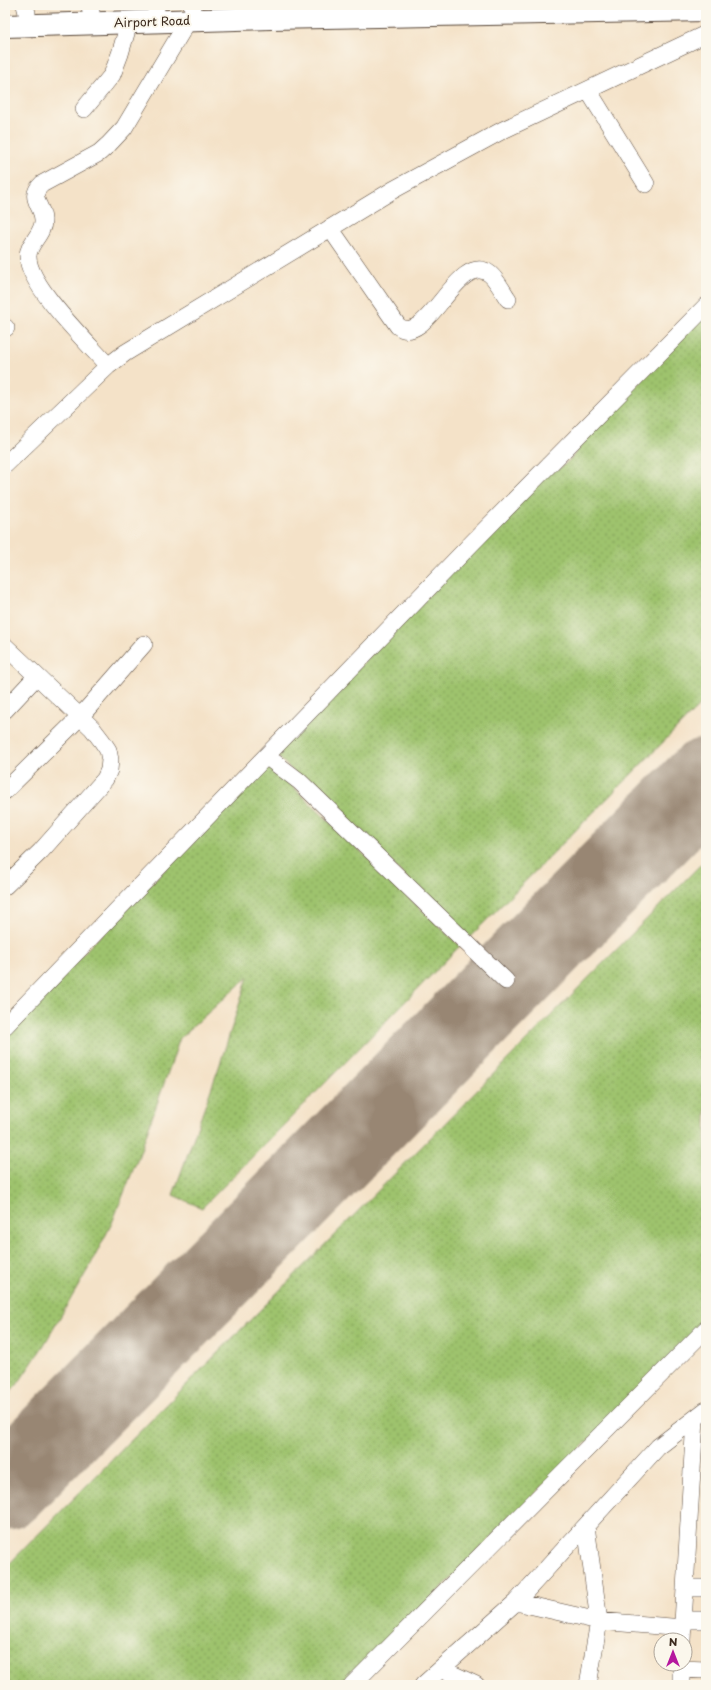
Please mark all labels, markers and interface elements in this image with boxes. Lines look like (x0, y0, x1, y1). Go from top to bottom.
street label: Airport Road (114, 11, 190, 31)
north arrow (653, 1632, 693, 1672)
text: N (669, 1633, 678, 1650)

